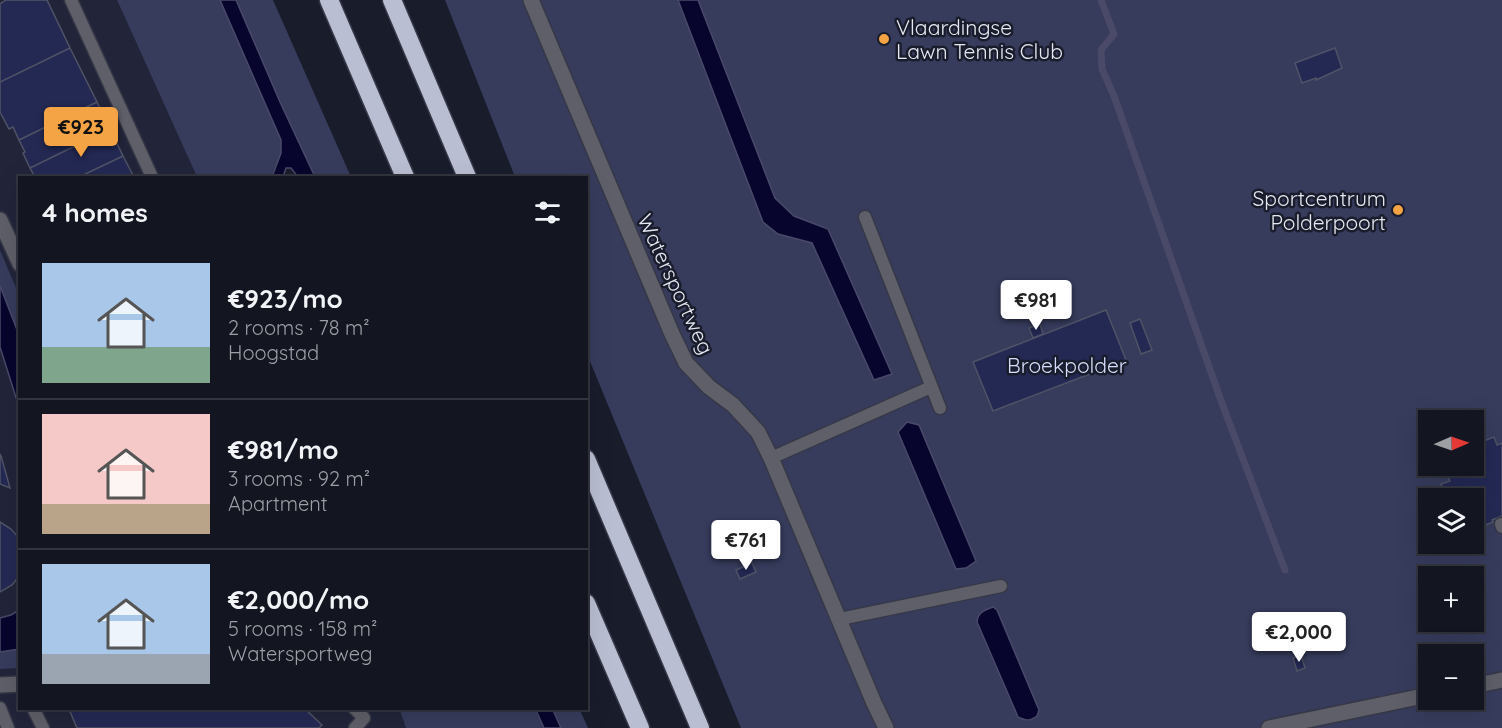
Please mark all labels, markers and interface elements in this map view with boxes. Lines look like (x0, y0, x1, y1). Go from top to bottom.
place label: Vlaardingse Lawn Tennis Club (896, 14, 1063, 64)
marker: Vlaardingse Lawn Tennis Club (877, 32, 891, 46)
pin: €923 (45, 107, 117, 158)
text: €923 (58, 114, 104, 139)
place label: Sportcentrum Polderpoort (1253, 185, 1386, 235)
text: 4 homes (42, 196, 148, 229)
icon: filters (531, 196, 564, 229)
marker: Sportcentrum Polderpoort (1391, 203, 1405, 217)
street label: Watersportweg (632, 210, 720, 358)
pin: €981 (1000, 280, 1072, 331)
text: €923/mo (228, 282, 343, 315)
icon: home (90, 287, 162, 359)
text: €981 (1015, 287, 1057, 312)
text: 2 rooms · 78 m² (228, 315, 370, 340)
text: Hoogstad (228, 340, 319, 365)
park label: Broekpolder (1007, 352, 1127, 378)
north arrow (1418, 410, 1484, 476)
map controls (1418, 410, 1484, 710)
text: €981/mo (228, 433, 338, 466)
icon: home (90, 438, 162, 510)
text: 3 rooms · 92 m² (228, 466, 370, 491)
button: layers (1418, 488, 1484, 554)
text: Apartment (228, 491, 328, 516)
pin: €761 (710, 520, 782, 571)
text: €761 (725, 527, 767, 552)
button: + (1418, 566, 1484, 632)
text: €2,000/mo (228, 583, 369, 616)
icon: home (90, 588, 162, 660)
pin: €2,000 (1250, 612, 1348, 663)
text: 5 rooms · 158 m² (228, 616, 377, 641)
text: €2,000 (1266, 619, 1332, 644)
text: Watersportweg (228, 641, 373, 666)
button: − (1418, 644, 1484, 710)

